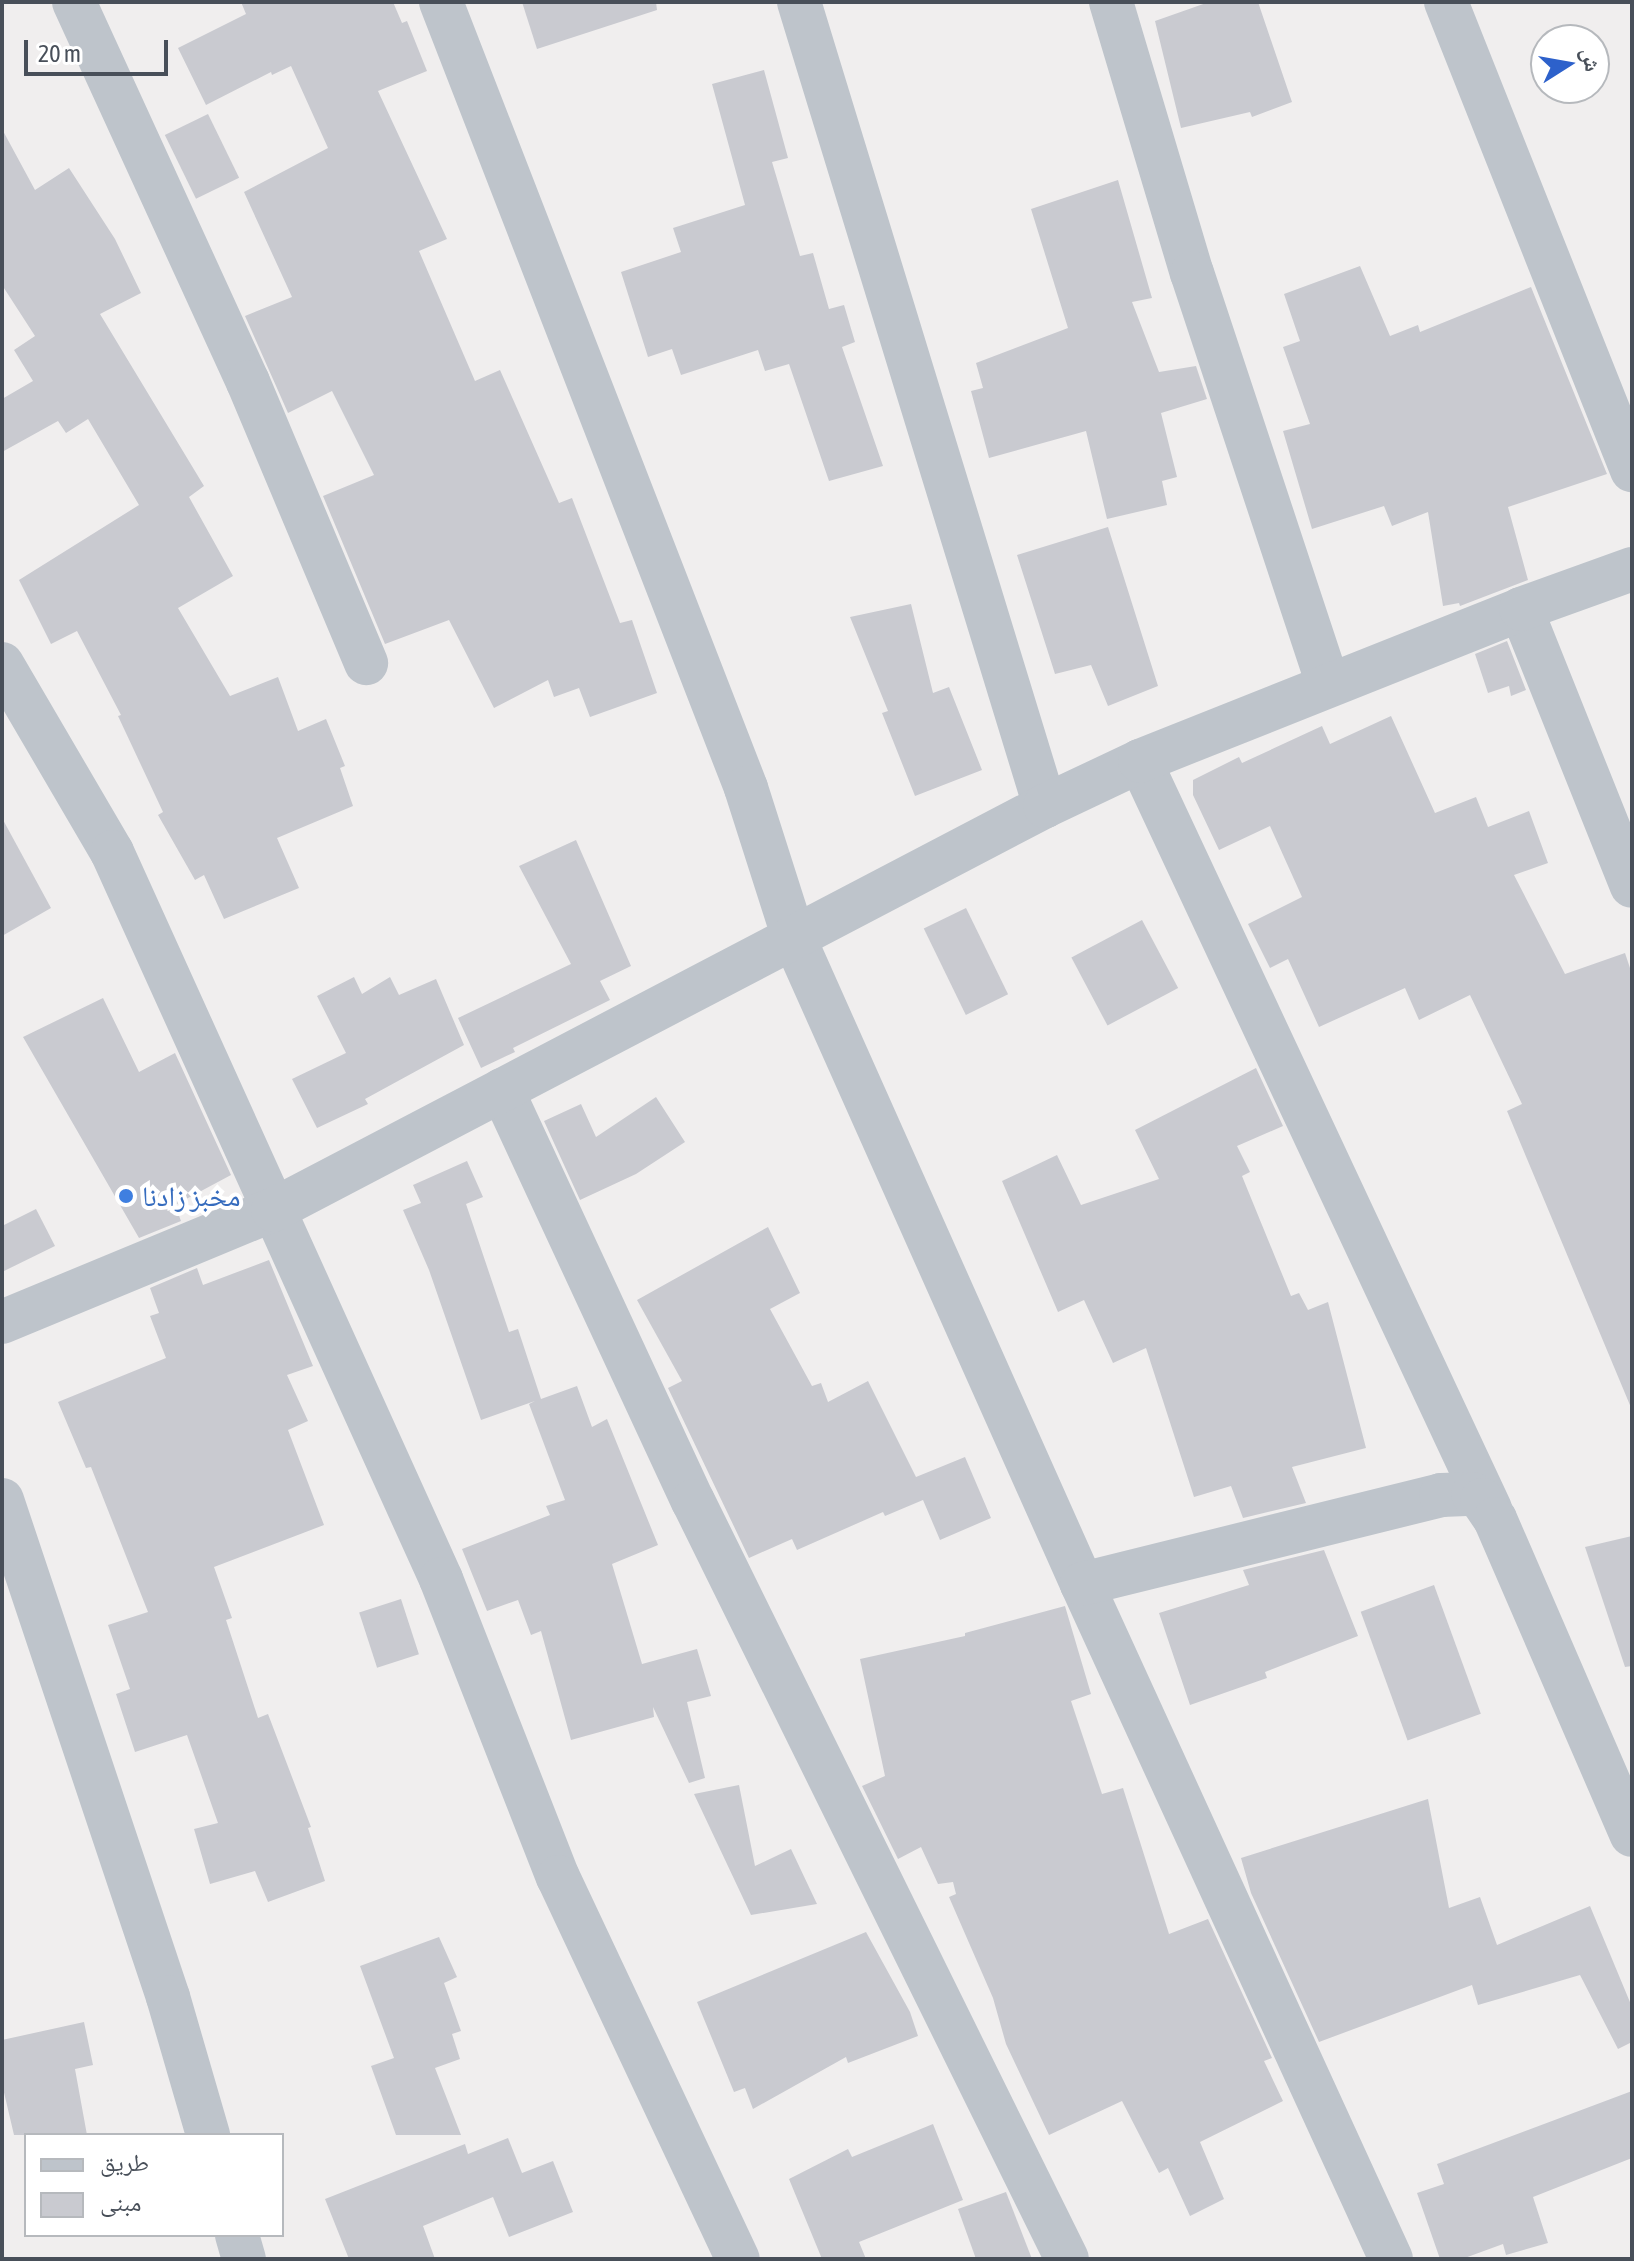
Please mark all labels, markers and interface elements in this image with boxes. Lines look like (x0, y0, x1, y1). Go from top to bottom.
scale bar (28, 24, 172, 74)
north arrow (1530, 24, 1610, 104)
text: 20 m (38, 40, 81, 67)
text: ش (1577, 46, 1607, 74)
place label: مخبز زادنا (142, 1179, 241, 1213)
marker: مخبز زادنا (117, 1187, 135, 1205)
legend (24, 2133, 284, 2237)
text: طريق (100, 2149, 149, 2176)
text: مبنى (100, 2189, 141, 2216)

